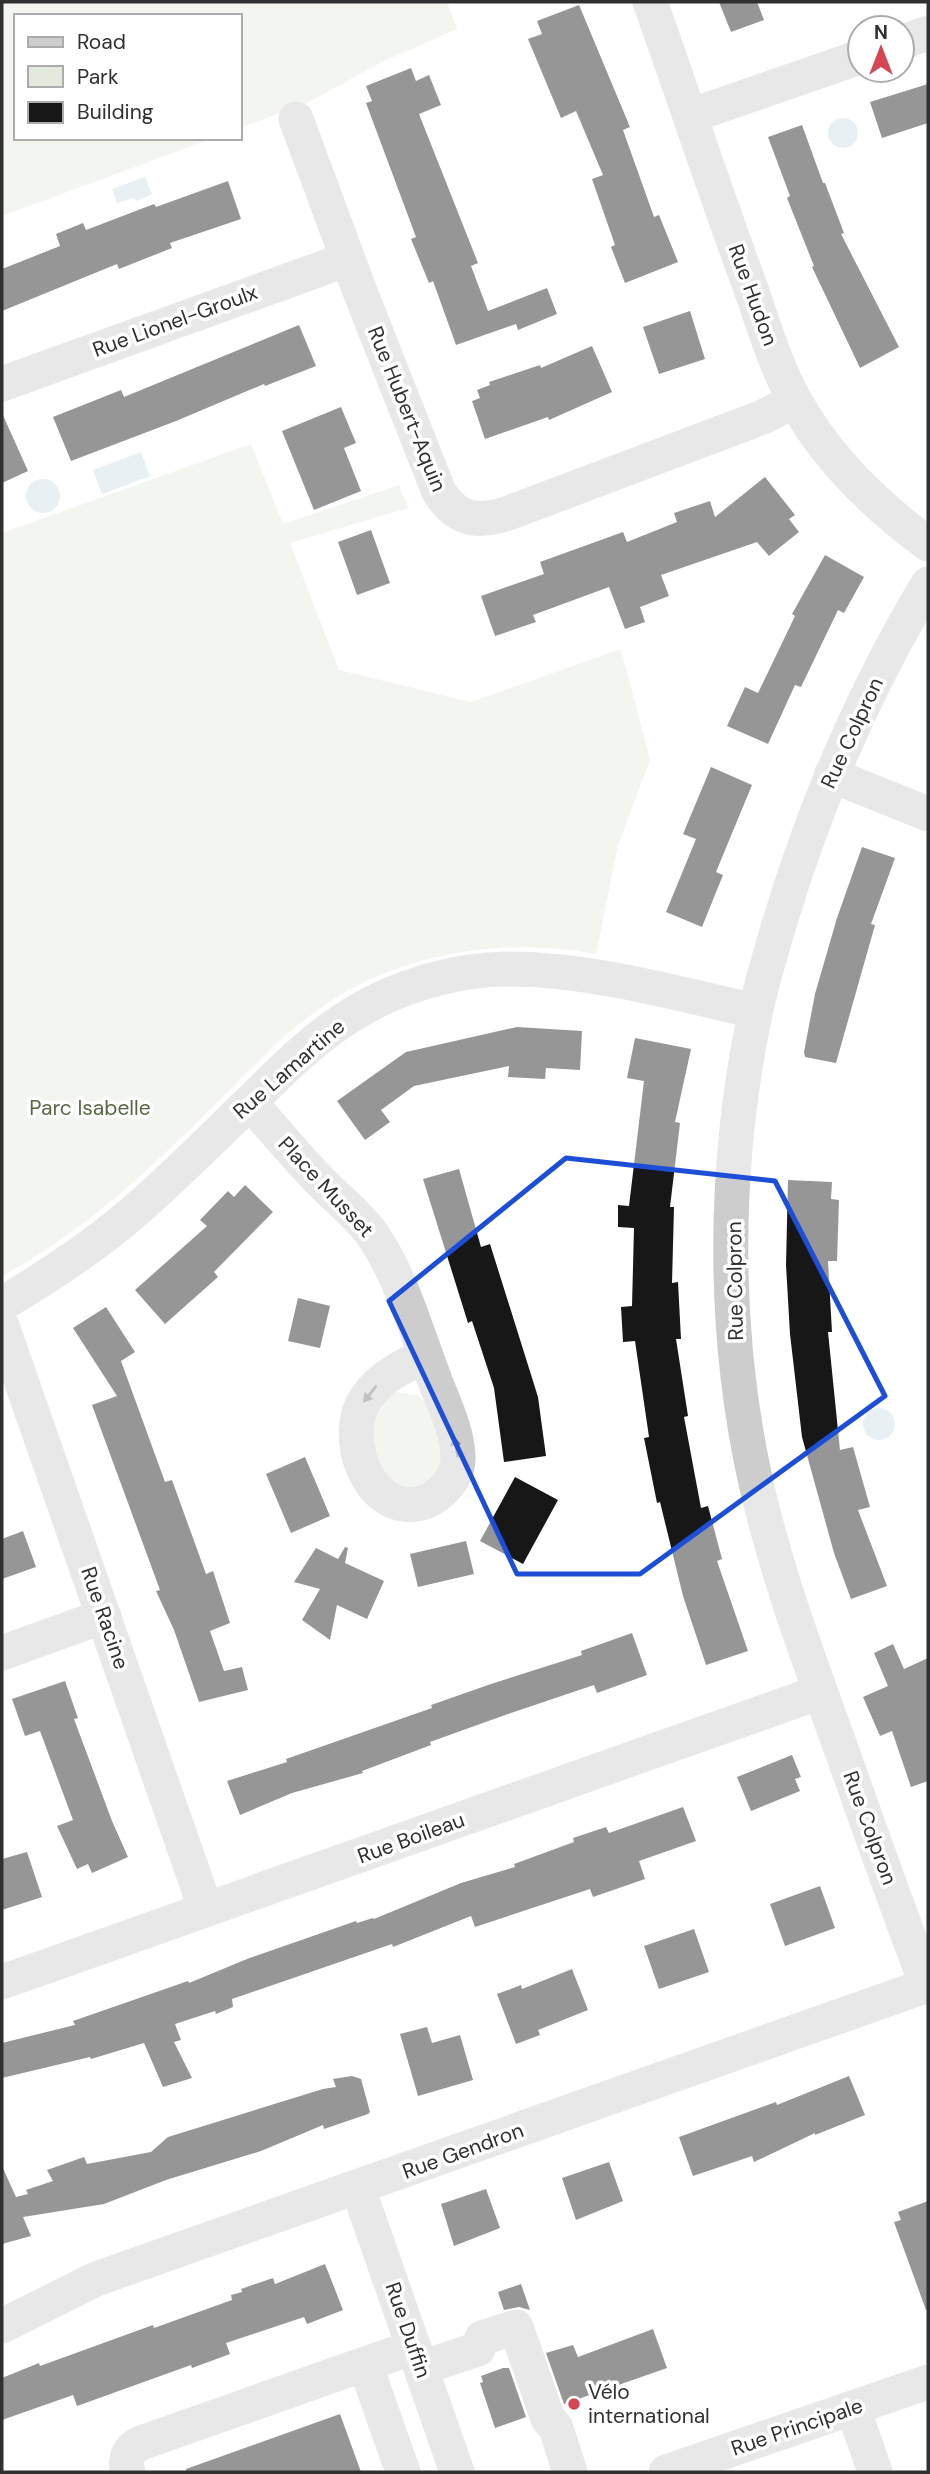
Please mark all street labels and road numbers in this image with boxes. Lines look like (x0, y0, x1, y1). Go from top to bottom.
street label: Rue Hudon (722, 240, 784, 350)
street label: Rue Lionel-Groulx (89, 278, 261, 364)
street label: Rue Hubert-Aquin (361, 322, 453, 496)
street label: Rue Colpron (814, 673, 890, 793)
street label: Rue Lamartine (227, 1013, 351, 1125)
street label: Place Musset (272, 1130, 380, 1244)
street label: Rue Colpron (720, 1221, 750, 1341)
street label: Rue Racine (74, 1563, 136, 1673)
street label: Rue Colpron (836, 1767, 904, 1889)
street label: Rue Boileau (353, 1806, 469, 1870)
street label: Rue Gendron (399, 2116, 527, 2186)
street label: Rue Duffin (379, 2278, 437, 2382)
street label: Rue Principale (728, 2391, 867, 2463)

